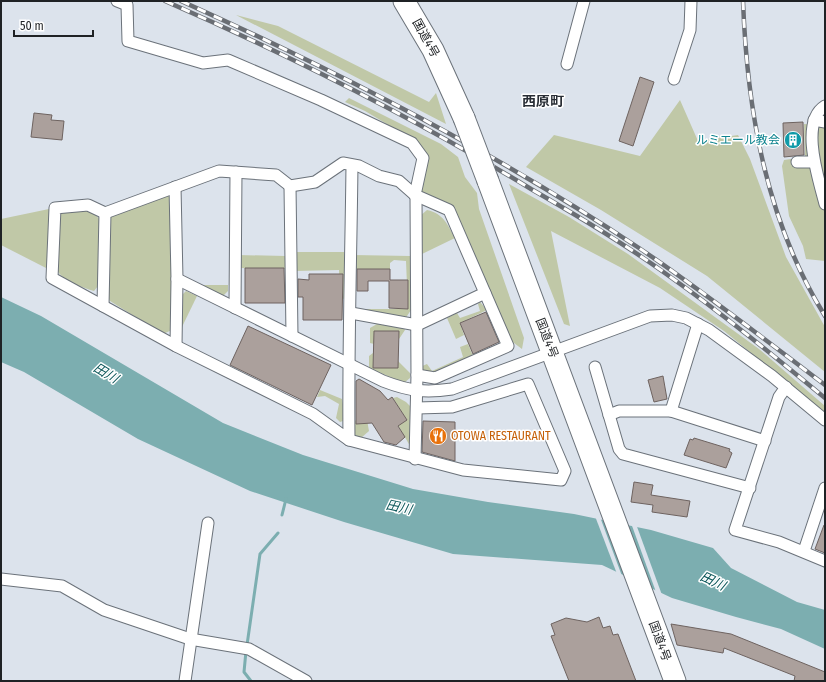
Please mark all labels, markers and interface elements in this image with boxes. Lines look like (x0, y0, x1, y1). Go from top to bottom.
scale bar (14, 12, 93, 38)
street label: 国道4号 (410, 16, 442, 60)
text: 50 m (20, 19, 44, 33)
district label: 西原町 (522, 93, 564, 110)
building icon: ルミエール教会 (783, 130, 803, 150)
place label: ルミエール教会 (696, 133, 780, 147)
street label: 国道4号 (533, 316, 561, 360)
water label: 田川 (91, 360, 123, 387)
restaurant icon: OTOWA RESTAURANT (428, 426, 448, 446)
place label: OTOWA RESTAURANT (451, 429, 551, 443)
water label: 田川 (385, 497, 415, 517)
water label: 田川 (698, 569, 730, 594)
street label: 国道4号 (646, 619, 674, 663)

